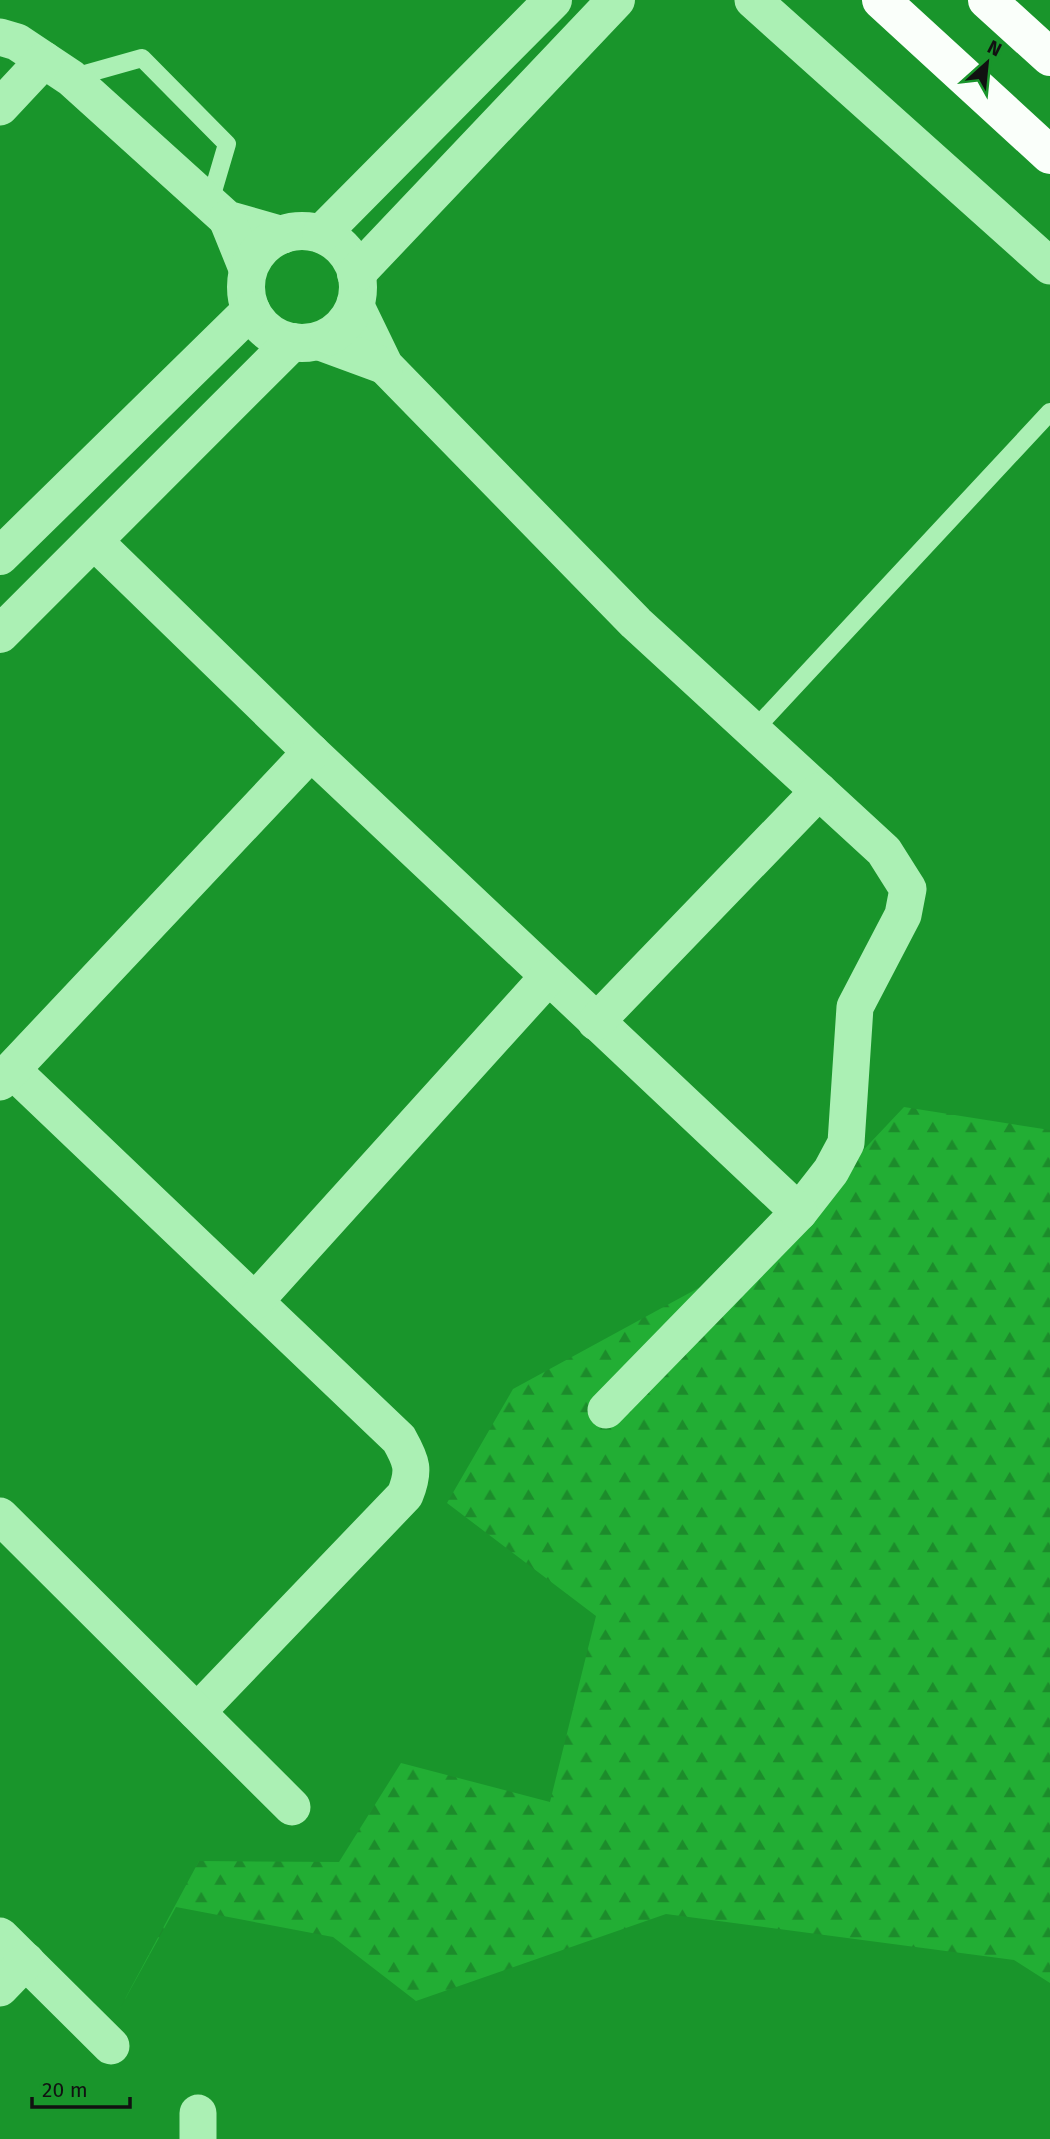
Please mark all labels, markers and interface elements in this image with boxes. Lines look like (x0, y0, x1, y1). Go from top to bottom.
north arrow (952, 28, 1022, 98)
text: N (984, 35, 1005, 61)
scale bar (32, 2066, 130, 2110)
text: 20 m (42, 2077, 88, 2103)

